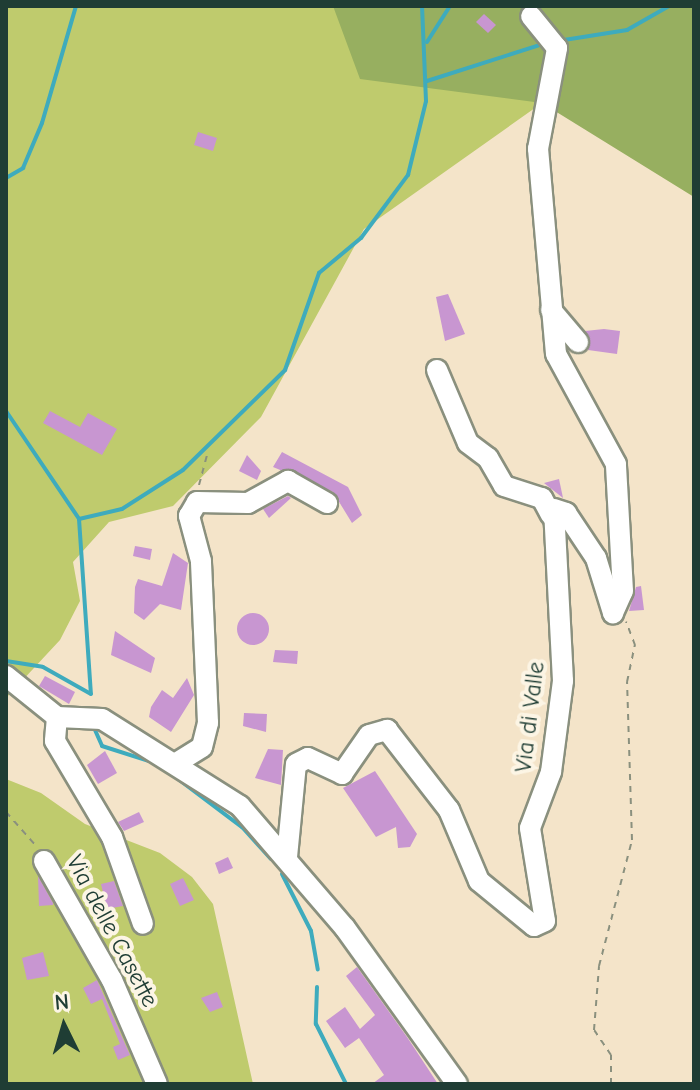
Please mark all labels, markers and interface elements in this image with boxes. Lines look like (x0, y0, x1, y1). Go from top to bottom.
street label: Via di Valle (509, 660, 551, 774)
street label: Via delle Casette (60, 850, 164, 1012)
north arrow (24, 986, 104, 1066)
text: N (54, 989, 70, 1016)

